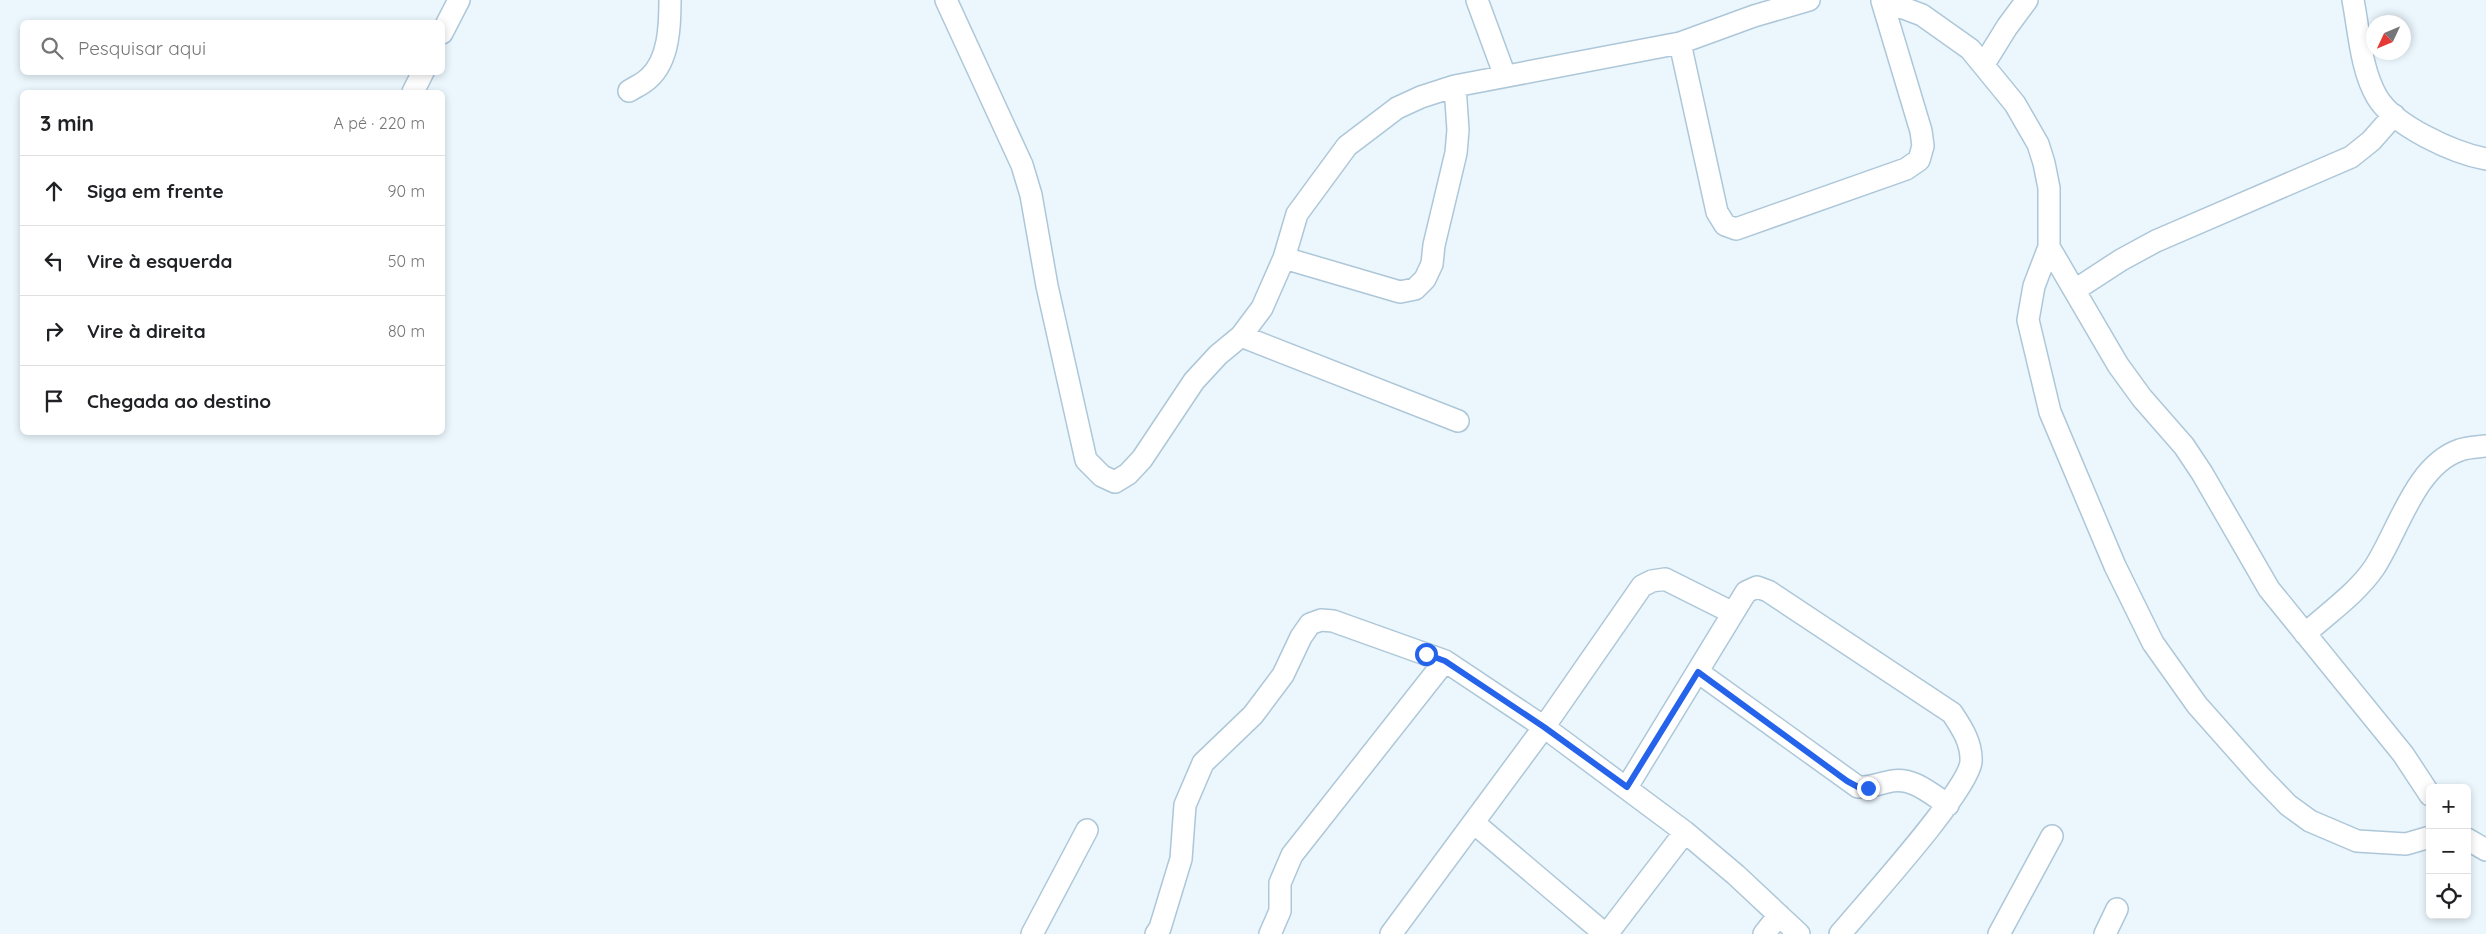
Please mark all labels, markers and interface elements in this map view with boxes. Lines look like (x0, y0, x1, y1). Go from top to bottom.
north arrow (2366, 15, 2411, 60)
search box (20, 20, 445, 75)
icon: search (38, 34, 66, 62)
text: Pesquisar aqui (78, 36, 206, 60)
text: 3 min (40, 110, 94, 136)
text: A pé · 220 m (333, 113, 425, 133)
icon: ahead (40, 177, 68, 205)
text: Siga em frente (87, 179, 224, 203)
text: 90 m (388, 181, 425, 201)
icon: left (40, 247, 68, 275)
text: Vire à esquerda (87, 249, 232, 273)
text: 50 m (388, 251, 425, 271)
icon: right (40, 317, 68, 345)
text: Vire à direita (87, 319, 206, 343)
text: 80 m (388, 321, 425, 341)
icon: arrive (40, 387, 68, 415)
text: Chegada ao destino (87, 389, 271, 413)
route start (1415, 643, 1438, 666)
route end (1857, 777, 1880, 800)
map controls (2426, 784, 2471, 919)
button: + (2426, 784, 2471, 829)
button: − (2426, 829, 2471, 874)
button: locate (2426, 874, 2471, 919)

